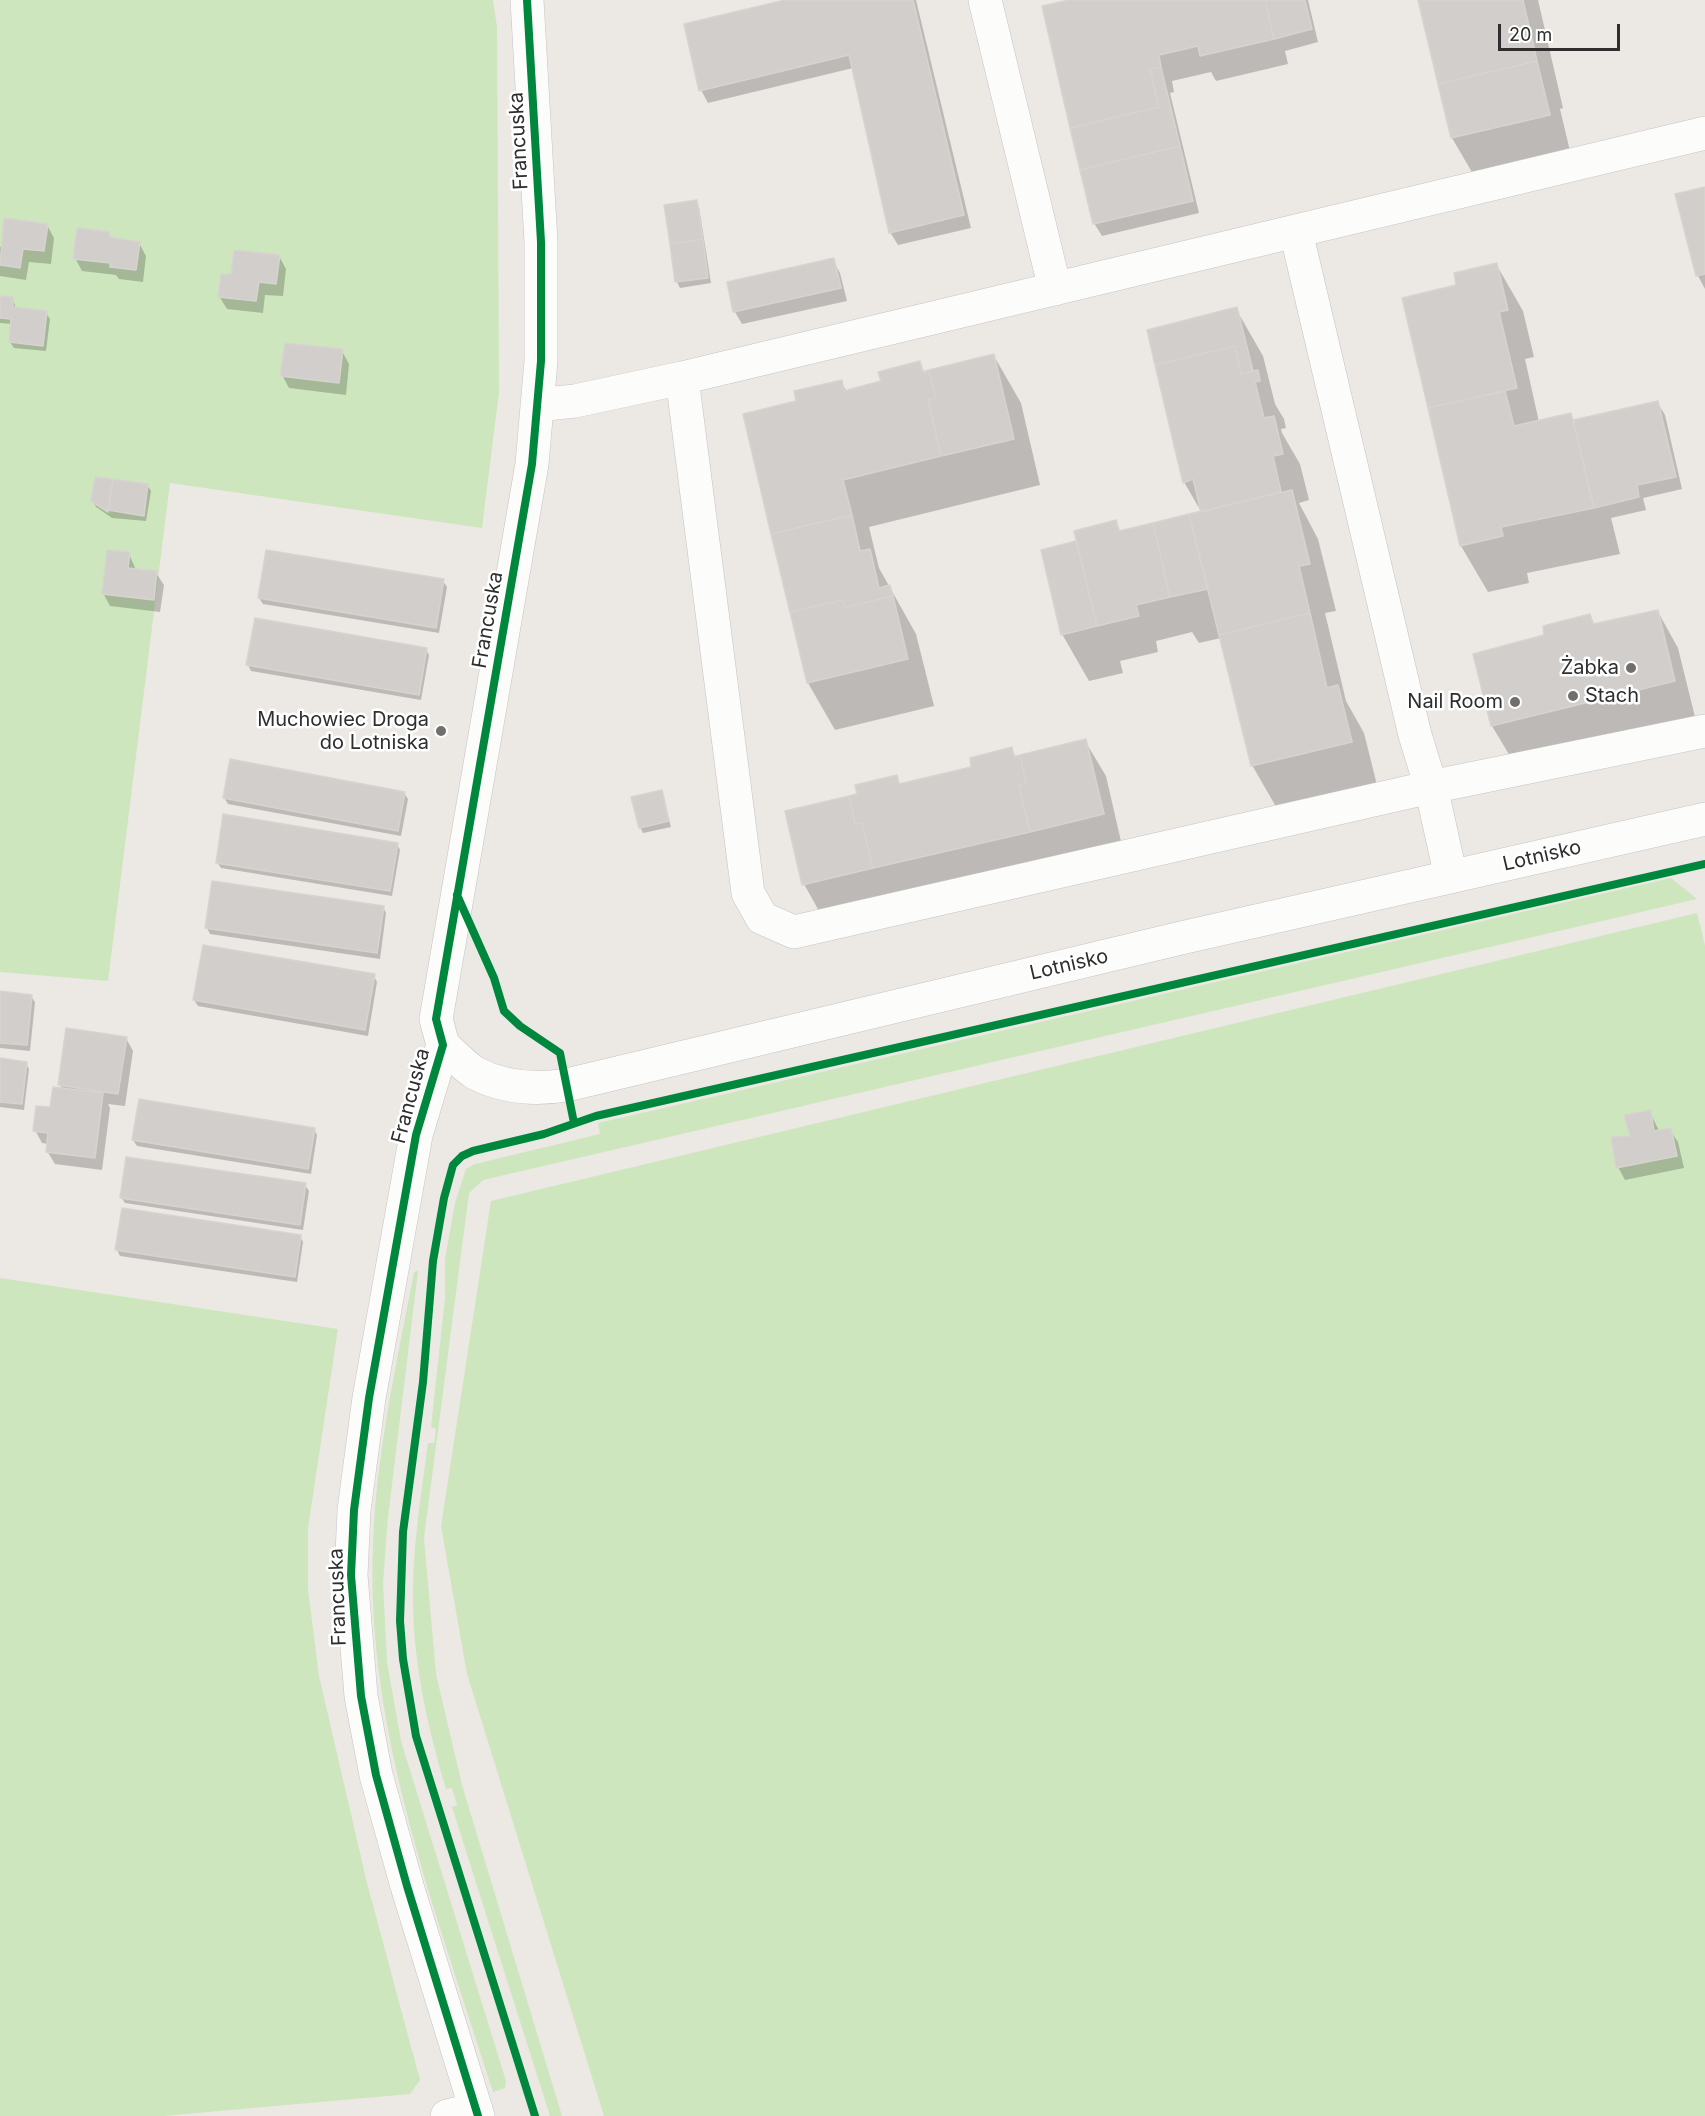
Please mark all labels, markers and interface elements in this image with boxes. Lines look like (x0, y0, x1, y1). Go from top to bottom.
scale bar (1501, 12, 1622, 50)
text: 20 m (1509, 24, 1552, 45)
street label: Francuska (504, 92, 534, 190)
street label: Francuska (468, 570, 508, 670)
place label: Żabka (1561, 656, 1619, 680)
marker: Żabka (1624, 661, 1638, 675)
place label: Stach (1585, 684, 1639, 708)
marker: Stach (1566, 689, 1580, 703)
place label: Nail Room (1407, 690, 1503, 714)
marker: Nail Room (1508, 695, 1522, 709)
place label: Muchowiec Droga do Lotniska (257, 708, 429, 755)
marker: Muchowiec Droga do Lotniska (434, 724, 448, 738)
street label: Lotnisko (1501, 835, 1583, 877)
street label: Lotnisko (1028, 944, 1110, 986)
street label: Francuska (387, 1046, 435, 1146)
street label: Francuska (324, 1548, 352, 1646)

